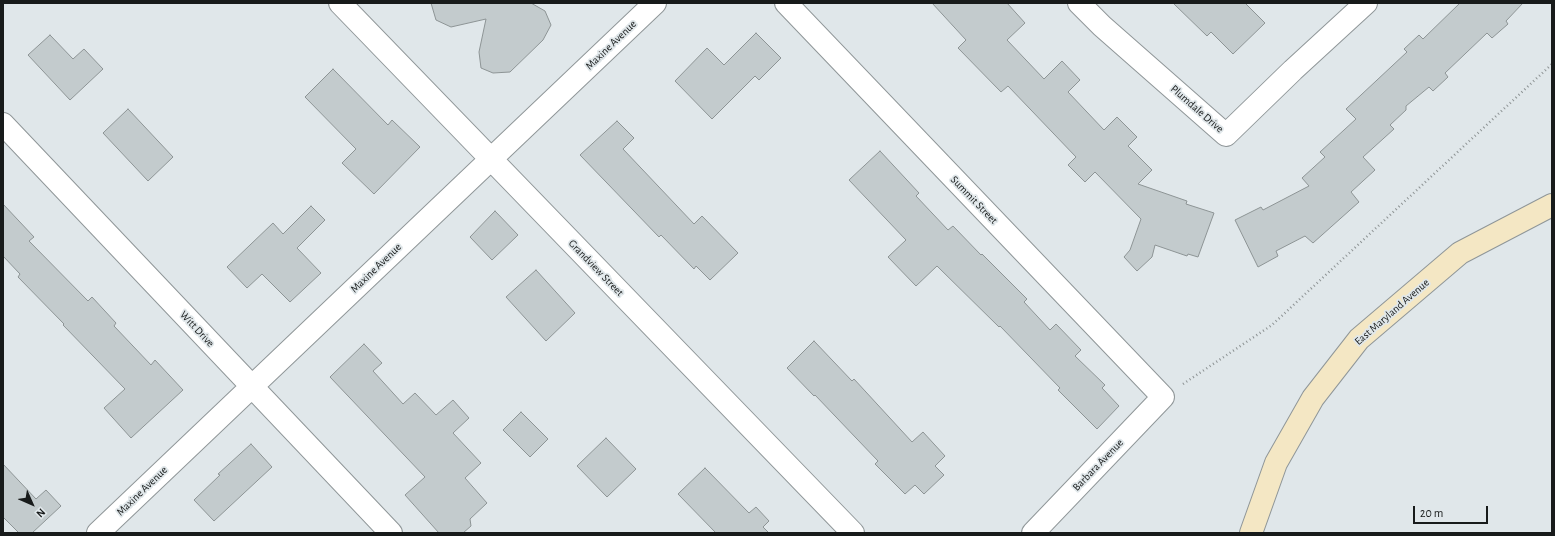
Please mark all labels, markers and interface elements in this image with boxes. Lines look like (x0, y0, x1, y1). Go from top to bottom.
street label: Maxine Avenue (583, 17, 639, 73)
street label: Plumdale Drive (1168, 82, 1226, 136)
street label: Summit Street (948, 173, 1000, 227)
street label: Grandview Street (566, 237, 626, 299)
street label: Maxine Avenue (348, 240, 404, 296)
street label: East Maryland Avenue (1352, 276, 1432, 348)
street label: Witt Drive (177, 308, 217, 350)
street label: Barbara Avenue (1070, 436, 1126, 494)
street label: Maxine Avenue (114, 463, 170, 519)
north arrow (12, 484, 52, 524)
scale bar (1415, 498, 1490, 524)
text: N (34, 506, 47, 519)
text: 20 m (1420, 507, 1443, 519)

